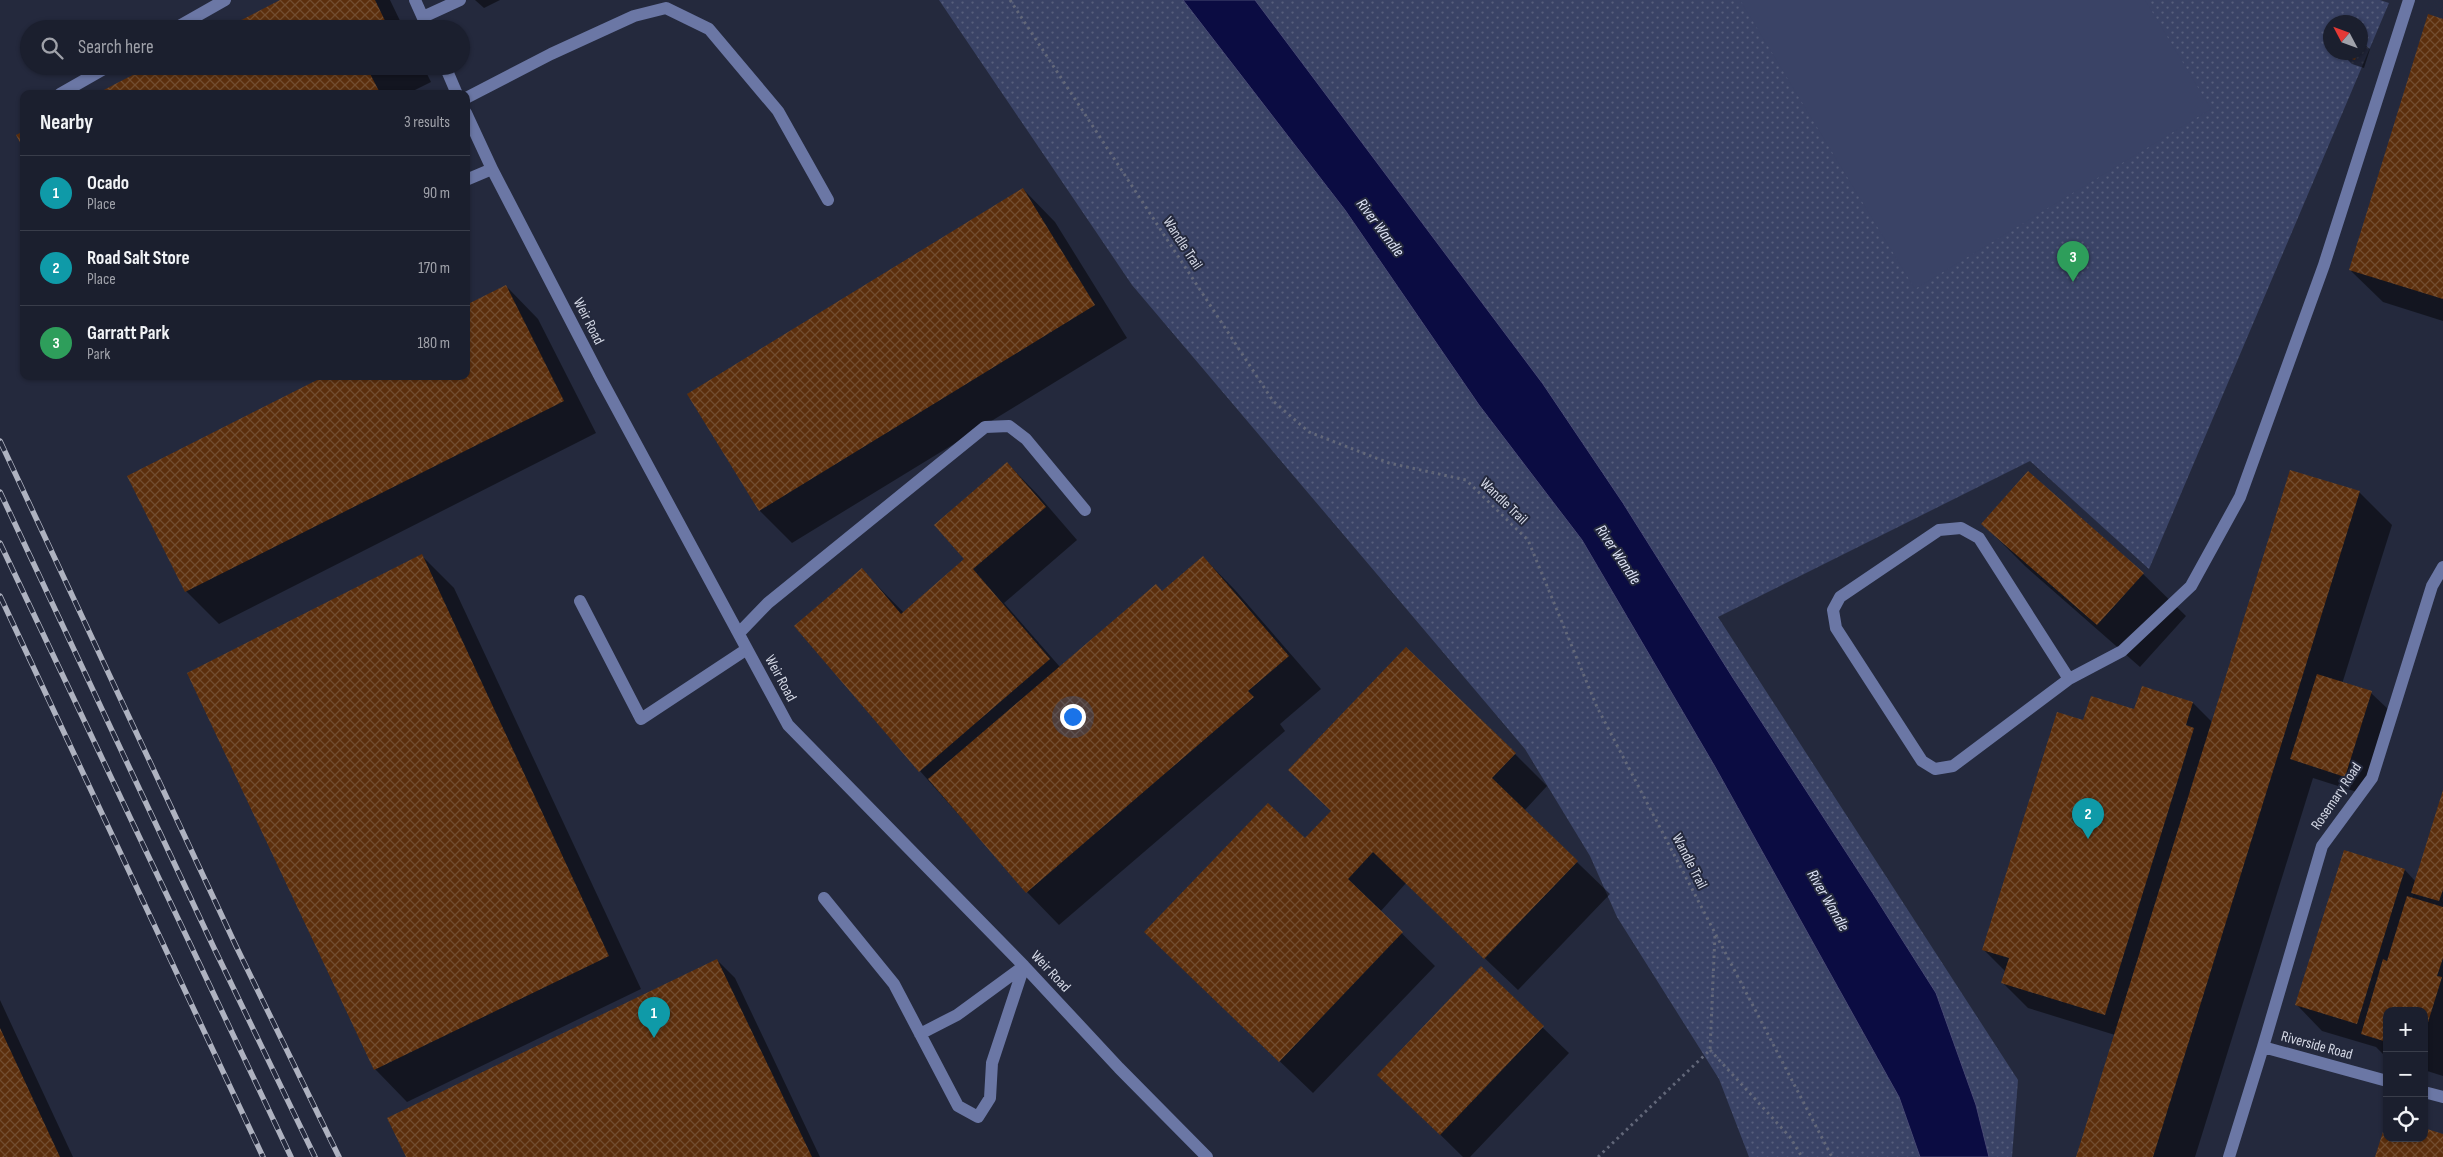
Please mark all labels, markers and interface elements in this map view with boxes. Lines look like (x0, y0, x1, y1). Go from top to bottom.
north arrow (2323, 15, 2368, 60)
search box (20, 20, 470, 75)
icon: search (38, 34, 66, 62)
text: Search here (78, 36, 154, 59)
text: Nearby (40, 110, 93, 135)
text: 3 results (404, 113, 450, 132)
text: Ocado (87, 172, 129, 195)
text: 1 (53, 184, 59, 203)
text: 90 m (423, 184, 450, 203)
text: Place (87, 195, 116, 214)
water label: River Wandle (1352, 195, 1408, 261)
street label: Wandle Trail (1158, 213, 1207, 273)
pin: 3 (2057, 241, 2089, 282)
text: Road Salt Store (87, 247, 190, 270)
text: 2 (52, 259, 60, 278)
text: 170 m (418, 259, 450, 278)
text: Place (87, 270, 116, 289)
street label: Weir Road (569, 295, 608, 348)
text: Garratt Park (87, 322, 170, 345)
text: 3 (52, 334, 60, 353)
text: 180 m (417, 334, 450, 353)
text: Park (87, 345, 110, 364)
street label: Wandle Trail (1476, 474, 1532, 529)
water label: River Wandle (1591, 521, 1645, 588)
street label: Weir Road (760, 652, 801, 705)
your location (1060, 704, 1086, 730)
street label: Rosemary Road (2307, 759, 2366, 834)
pin: 2 (2072, 798, 2104, 839)
street label: Wandle Trail (1668, 830, 1712, 892)
water label: River Wandle (1802, 867, 1853, 935)
street label: Weir Road (1027, 947, 1075, 996)
pin: 1 (638, 997, 670, 1038)
map controls (2383, 1007, 2428, 1142)
button: + (2383, 1007, 2428, 1052)
street label: Riverside Road (2279, 1027, 2355, 1064)
button: − (2383, 1052, 2428, 1097)
button: locate (2383, 1097, 2428, 1142)

